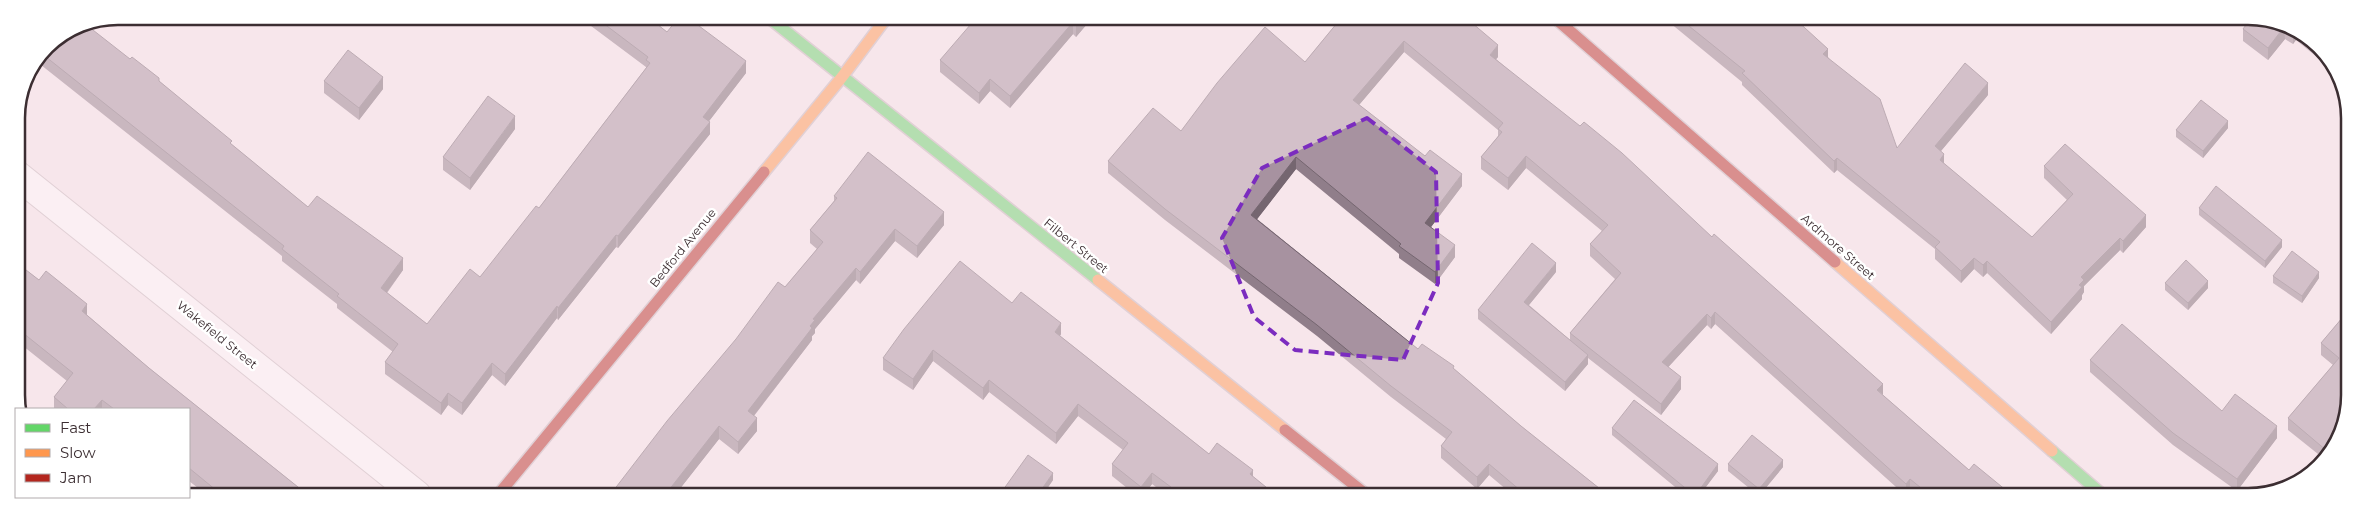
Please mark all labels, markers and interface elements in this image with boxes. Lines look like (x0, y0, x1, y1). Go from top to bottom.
street label: Bedford Avenue (646, 205, 719, 290)
street label: Ardmore Street (1798, 210, 1878, 283)
street label: Filbert Street (1041, 215, 1112, 276)
street label: Wakefield Street (174, 298, 261, 372)
legend (15, 408, 190, 498)
text: Fast (60, 418, 91, 437)
text: Slow (60, 443, 96, 462)
text: Jam (59, 468, 92, 487)

